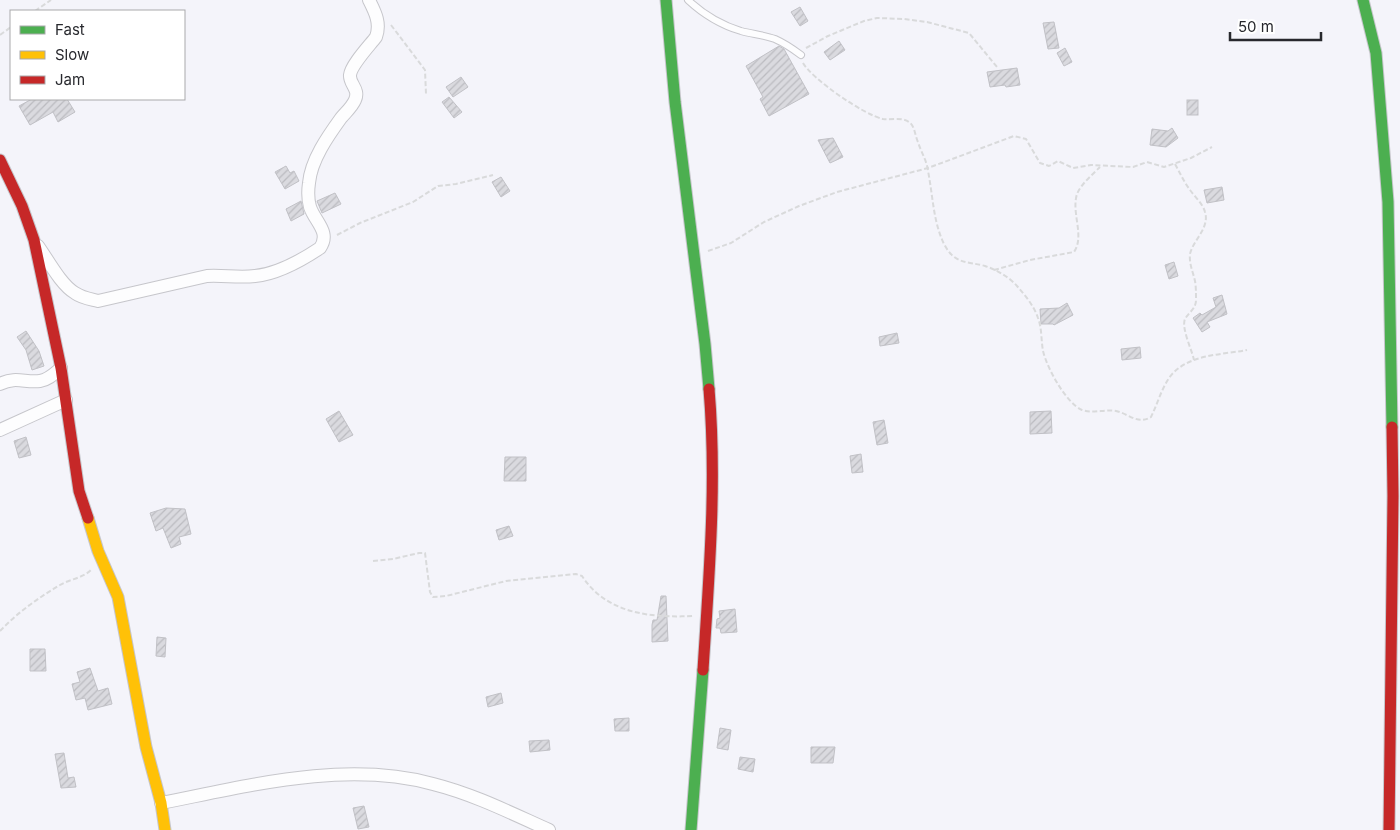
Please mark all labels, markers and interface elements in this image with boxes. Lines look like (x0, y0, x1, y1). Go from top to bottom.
legend (10, 10, 185, 100)
scale bar (1230, 10, 1321, 42)
text: 50 m (1238, 17, 1274, 36)
text: Fast (55, 20, 85, 39)
text: Slow (55, 45, 89, 64)
text: Jam (55, 70, 85, 89)

